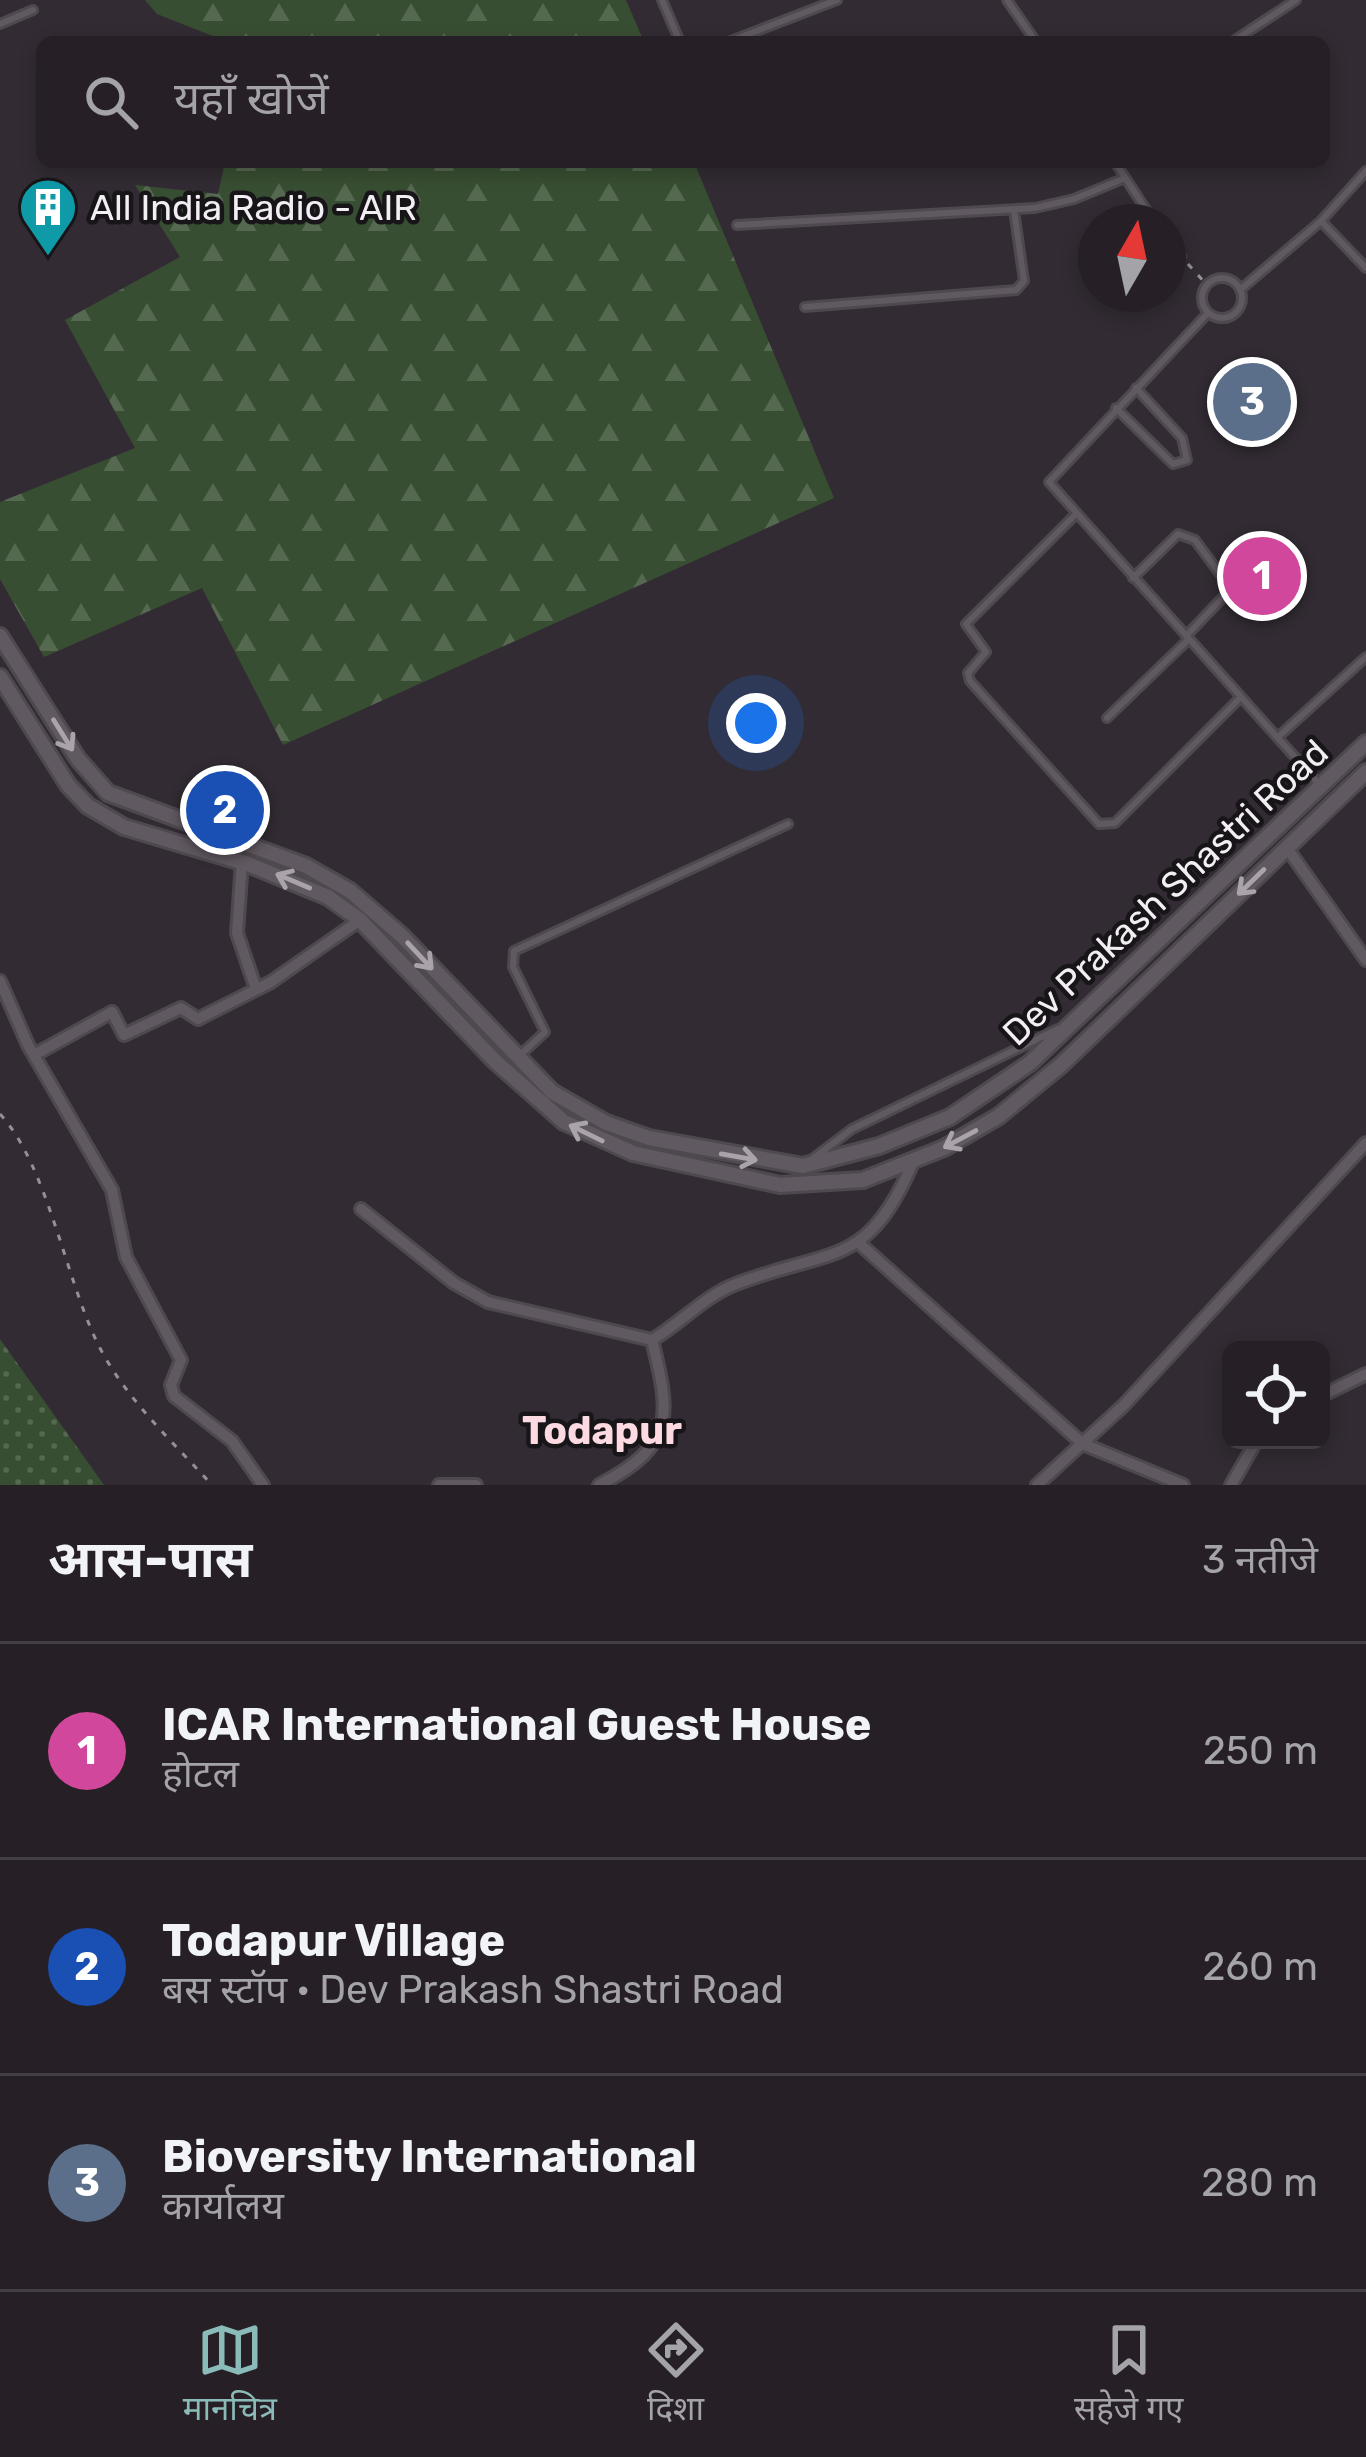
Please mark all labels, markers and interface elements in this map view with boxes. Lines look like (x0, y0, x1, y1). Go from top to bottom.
search box (36, 36, 1330, 168)
icon: search (78, 69, 144, 135)
text: यहाँ खोजें (174, 72, 329, 125)
building icon: All India Radio - AIR (17, 176, 79, 258)
place label: All India Radio - AIR (90, 186, 417, 229)
north arrow (1078, 204, 1186, 312)
pin: 3 (1213, 357, 1291, 447)
pin: 1 (1223, 531, 1301, 621)
your location (726, 693, 786, 753)
one-way arrow (50, 717, 75, 751)
street label: Dev Prakash Shastri Road (994, 730, 1337, 1054)
pin: 2 (186, 765, 264, 855)
one-way arrow (1237, 867, 1266, 895)
one-way arrow (276, 869, 313, 890)
one-way arrow (406, 940, 433, 970)
one-way arrow (569, 1121, 605, 1144)
one-way arrow (943, 1128, 978, 1151)
one-way arrow (719, 1147, 758, 1170)
map controls (1222, 1341, 1330, 1449)
button: locate (1222, 1341, 1330, 1449)
district label: Todapur (522, 1408, 682, 1454)
text: आस-पास (48, 1529, 252, 1590)
text: 3 नतीजे (1202, 1537, 1318, 1583)
text: ICAR International Guest House (162, 1698, 872, 1751)
text: 1 (77, 1728, 97, 1774)
text: 250 m (1203, 1728, 1318, 1774)
text: होटल (162, 1751, 239, 1797)
text: Todapur Village (162, 1914, 505, 1967)
text: 2 (74, 1944, 100, 1990)
text: 260 m (1203, 1944, 1318, 1990)
text: बस स्टॉप · Dev Prakash Shastri Road (162, 1967, 784, 2013)
text: Bioversity International (162, 2130, 697, 2183)
text: 3 (74, 2160, 100, 2206)
text: 280 m (1201, 2160, 1318, 2206)
text: कार्यालय (162, 2183, 284, 2229)
tab: मानचित्र (183, 2317, 277, 2433)
tab: दिशा (643, 2317, 709, 2433)
tab: सहेजे गए (1074, 2317, 1183, 2433)

